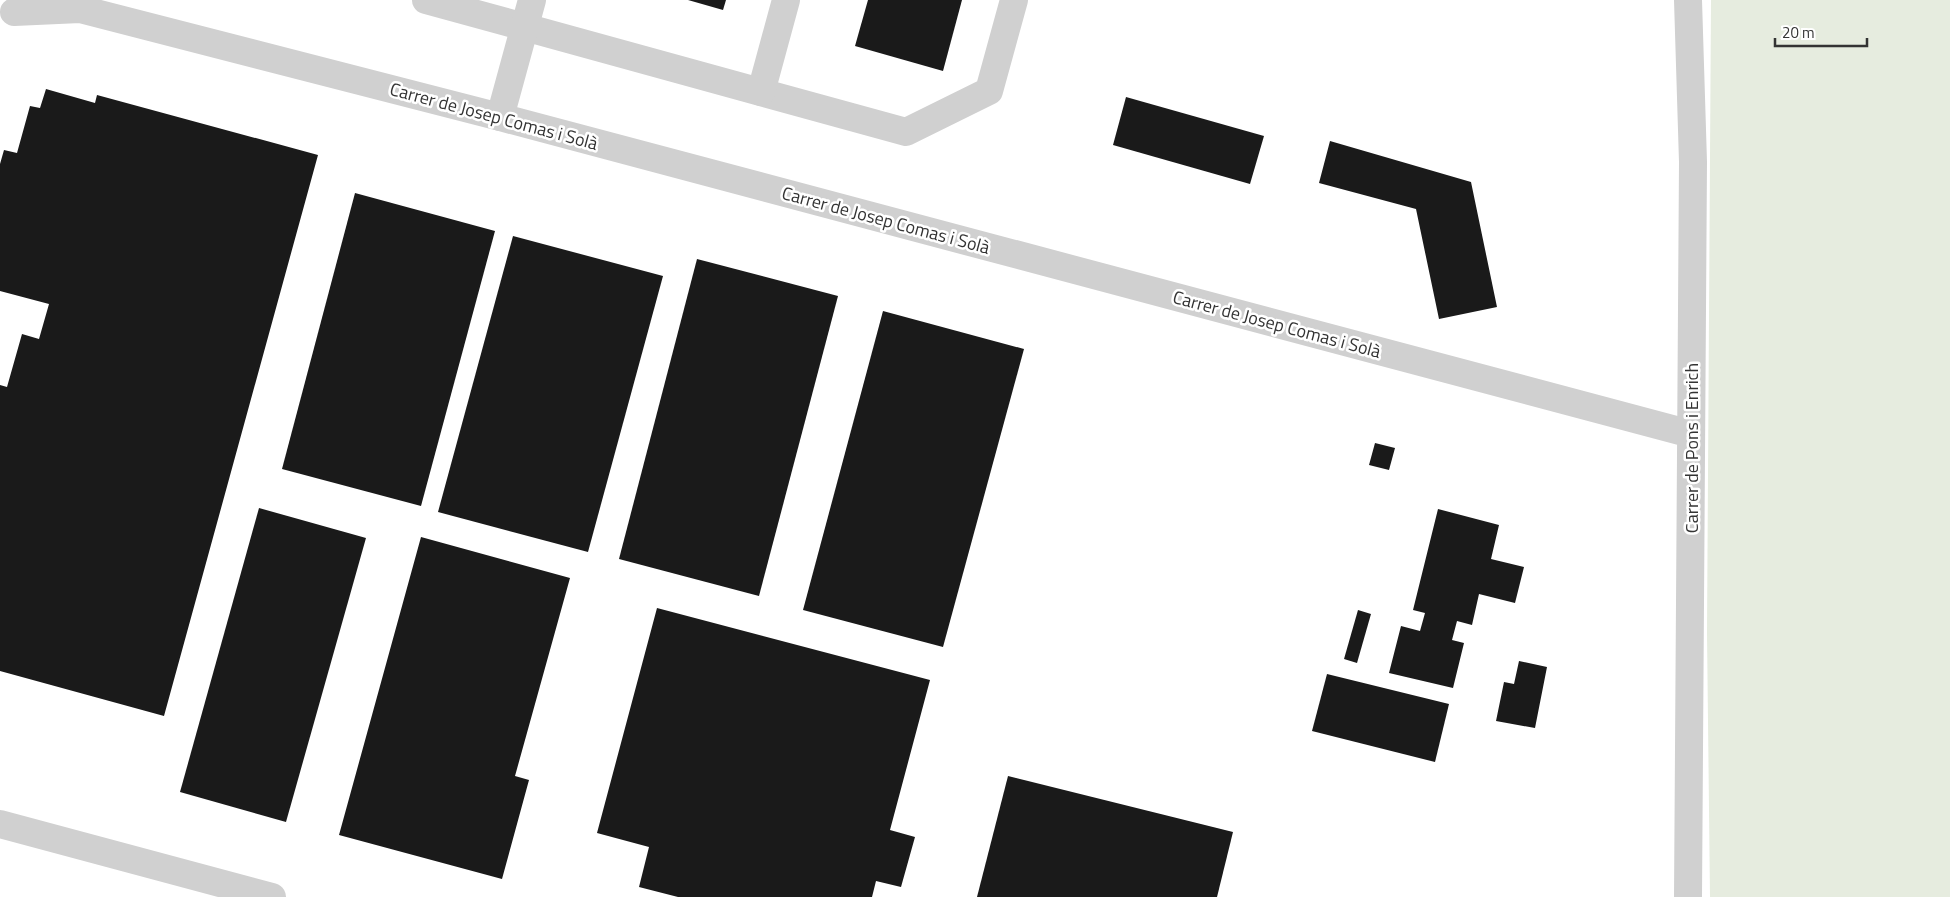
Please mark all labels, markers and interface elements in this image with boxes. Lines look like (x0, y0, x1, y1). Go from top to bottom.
scale bar (1775, 15, 1868, 47)
text: 20 m (1782, 21, 1815, 44)
street label: Carrer de Josep Comas i Solà (387, 75, 601, 157)
street label: Carrer de Josep Comas i Solà (779, 179, 993, 261)
street label: Carrer de Josep Comas i Solà (1170, 283, 1384, 365)
street label: Carrer de Pons i Enrich (1678, 363, 1705, 533)

